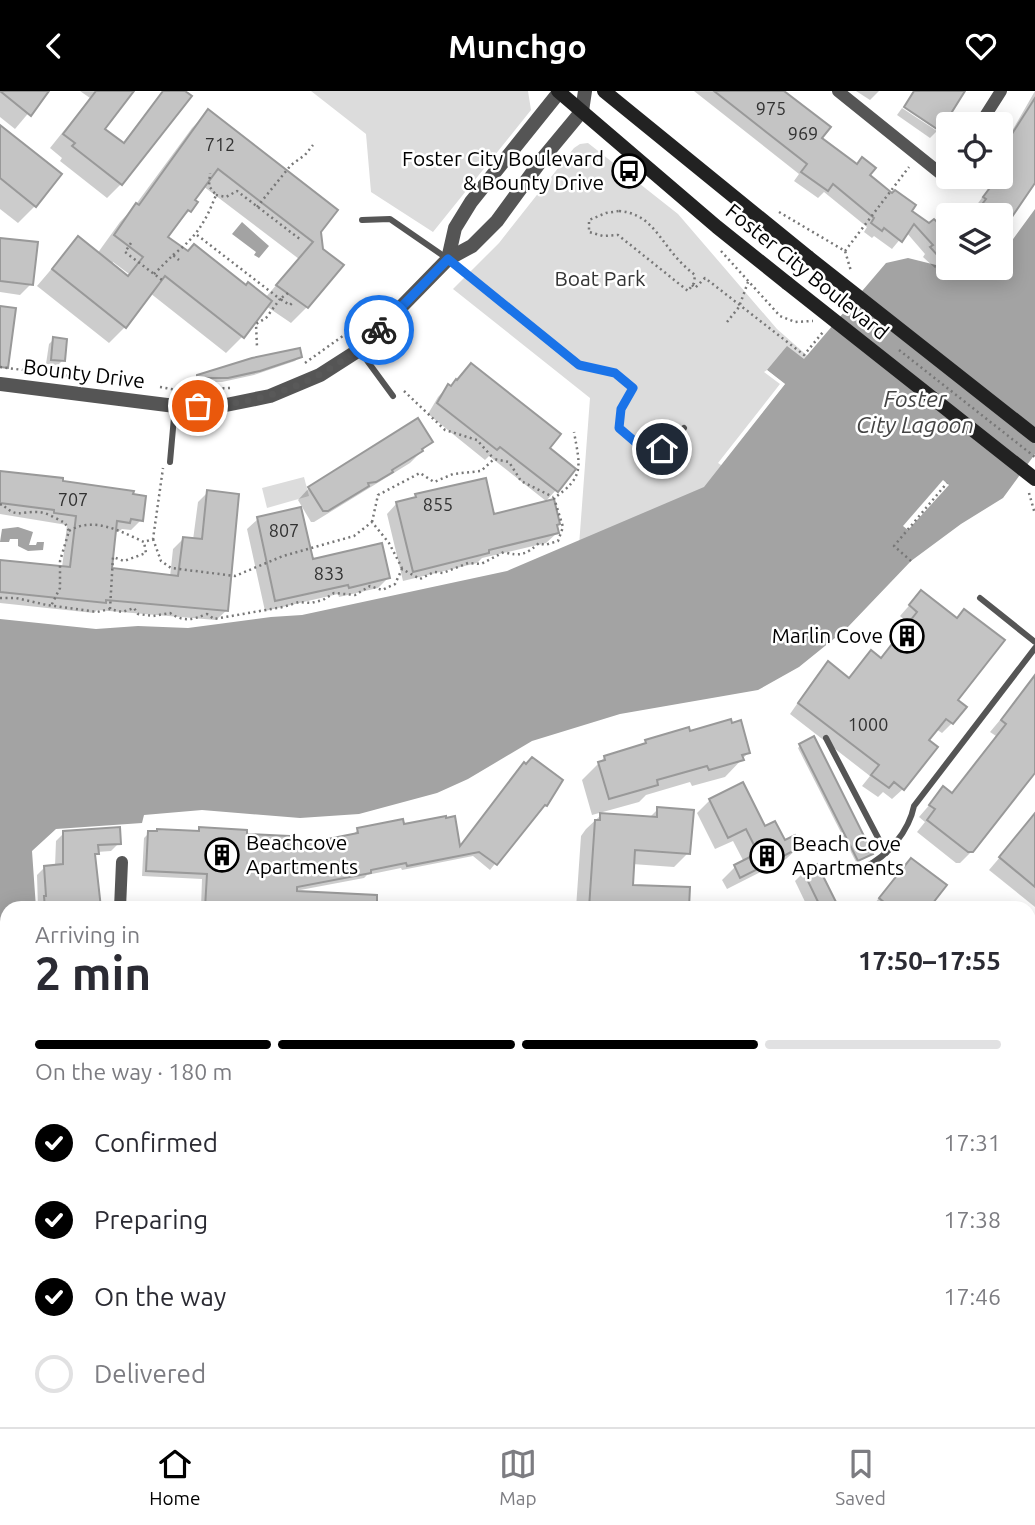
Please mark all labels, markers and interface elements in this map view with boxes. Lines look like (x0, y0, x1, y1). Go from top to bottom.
icon: back (35, 27, 73, 65)
icon: heart (962, 27, 1000, 65)
text: Munchgo (448, 28, 587, 64)
house number: 975 (756, 98, 786, 118)
map controls (936, 112, 1013, 280)
button: locate (936, 112, 1013, 189)
house number: 969 (788, 123, 818, 143)
house number: 712 (205, 134, 235, 154)
place label: Foster City Boulevard & Bounty Drive (402, 146, 604, 194)
bus stop icon: Foster City Boulevard & Bounty Drive (610, 152, 648, 190)
street label: Foster City Boulevard (722, 198, 894, 344)
button: layers (936, 203, 1013, 280)
park label: Boat Park (554, 266, 646, 290)
courier (344, 295, 414, 365)
icon: bike (360, 311, 398, 349)
street label: Bounty Drive (22, 354, 146, 392)
pin (168, 376, 228, 436)
water label: Foster City Lagoon (856, 386, 974, 437)
icon: bag (179, 387, 217, 425)
pin (632, 419, 692, 479)
icon: home (643, 430, 681, 468)
house number: 707 (58, 489, 88, 509)
house number: 855 (423, 494, 453, 514)
house number: 807 (269, 520, 299, 540)
house number: 833 (314, 563, 344, 583)
building icon: Marlin Cove (888, 617, 926, 655)
place label: Marlin Cove (772, 623, 883, 647)
house number: 1000 (848, 714, 888, 734)
place label: Beachcove Apartments (246, 830, 358, 878)
place label: Beach Cove Apartments (792, 831, 904, 879)
building icon: Beachcove Apartments (203, 836, 241, 874)
building icon: Beach Cove Apartments (748, 837, 786, 875)
text: Arriving in (35, 922, 140, 947)
text: 17:50–17:55 (858, 946, 1001, 975)
text: 2 min (35, 947, 151, 999)
text: On the way · 180 m (35, 1059, 232, 1084)
icon: check (35, 1124, 73, 1162)
text: Confirmed (94, 1128, 218, 1157)
text: 17:31 (943, 1130, 1001, 1155)
icon: check (35, 1201, 73, 1239)
text: Preparing (94, 1205, 208, 1234)
text: 17:38 (943, 1207, 1001, 1232)
icon: check (35, 1278, 73, 1316)
text: On the way (94, 1282, 226, 1311)
text: 17:46 (943, 1284, 1001, 1309)
text: Delivered (94, 1359, 206, 1388)
tab: Home (149, 1445, 200, 1509)
tab: Map (499, 1445, 537, 1509)
tab: Saved (835, 1445, 886, 1509)

